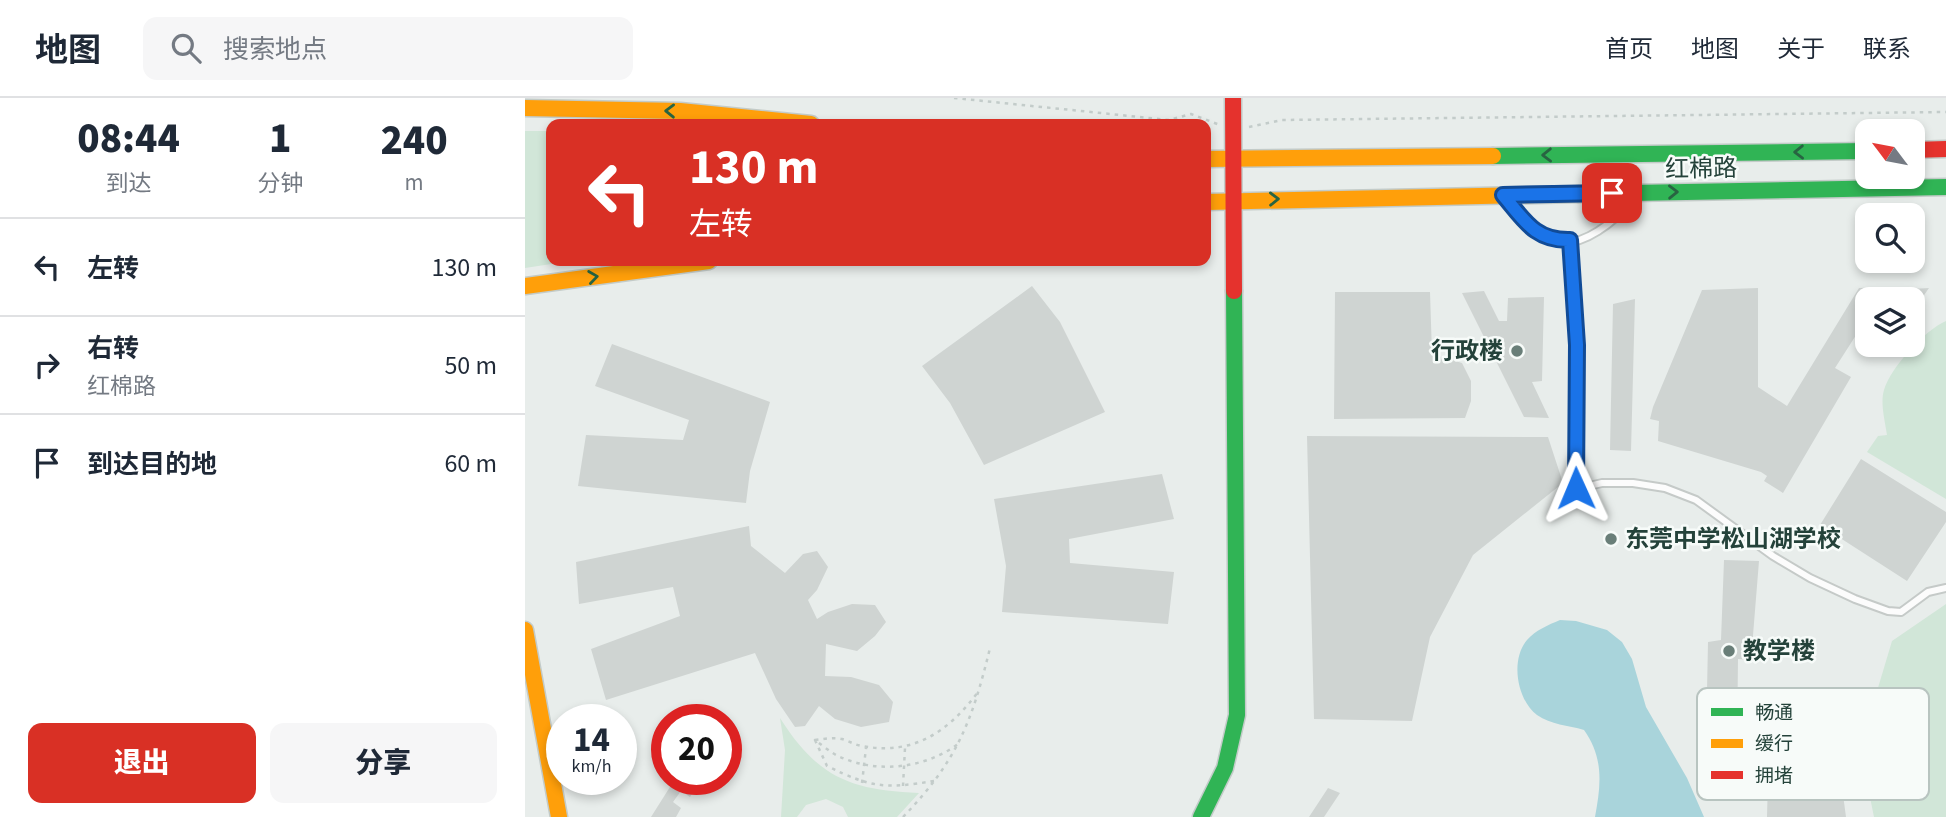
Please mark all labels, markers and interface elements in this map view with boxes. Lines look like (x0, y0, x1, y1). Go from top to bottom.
search box (143, 17, 633, 80)
text: 地图 (35, 27, 101, 74)
icon: search (167, 29, 205, 67)
text: 搜索地点 (223, 31, 327, 68)
text: 首页 (1605, 32, 1653, 67)
text: 地图 (1691, 32, 1739, 67)
text: 关于 (1777, 32, 1825, 67)
text: 联系 (1863, 32, 1911, 67)
one-way arrow (664, 103, 674, 119)
text: 08:44 (77, 109, 180, 169)
text: 1 (269, 109, 291, 169)
text: 240 (380, 111, 448, 171)
north arrow (1855, 119, 1925, 189)
map controls (1855, 119, 1925, 357)
text: 130 m (689, 133, 818, 203)
one-way arrow (1793, 144, 1804, 159)
icon: left (574, 147, 665, 238)
one-way arrow (1541, 147, 1552, 163)
street label: 红棉路 (1665, 151, 1737, 187)
pin (1582, 163, 1642, 223)
text: m (405, 166, 424, 199)
text: 到达 (106, 167, 152, 200)
text: 分钟 (257, 167, 303, 200)
icon: arrive (1593, 174, 1631, 212)
one-way arrow (1668, 184, 1679, 200)
one-way arrow (1269, 191, 1280, 207)
text: 左转 (689, 202, 753, 248)
button: search (1855, 203, 1925, 273)
icon: left (28, 248, 66, 286)
text: 130 m (431, 249, 497, 286)
text: 左转 (87, 250, 139, 287)
one-way arrow (587, 269, 598, 284)
button: layers (1855, 287, 1925, 357)
text: 右转 (87, 330, 139, 367)
place label: 行政楼 (1431, 334, 1503, 369)
marker: 行政楼 (1509, 343, 1525, 359)
icon: right (28, 346, 66, 384)
text: 50 m (444, 347, 497, 384)
text: 红棉路 (87, 370, 156, 403)
icon: arrive (28, 444, 66, 482)
text: 60 m (444, 445, 497, 482)
text: 到达目的地 (87, 446, 217, 483)
position arrow (1539, 451, 1613, 525)
place label: 东莞中学松山湖学校 (1625, 522, 1841, 557)
marker: 东莞中学松山湖学校 (1603, 531, 1619, 547)
place label: 教学楼 (1743, 634, 1815, 669)
marker: 教学楼 (1721, 643, 1737, 659)
legend (1697, 688, 1929, 800)
text: 畅通 (1755, 700, 1793, 727)
speed limit sign: 20 (651, 704, 742, 795)
text: 14 (573, 715, 610, 765)
button: 退出 (28, 723, 256, 803)
button: 分享 (270, 723, 497, 803)
text: 缓行 (1755, 731, 1793, 758)
text: km/h (572, 754, 611, 779)
text: 拥堵 (1755, 763, 1793, 790)

